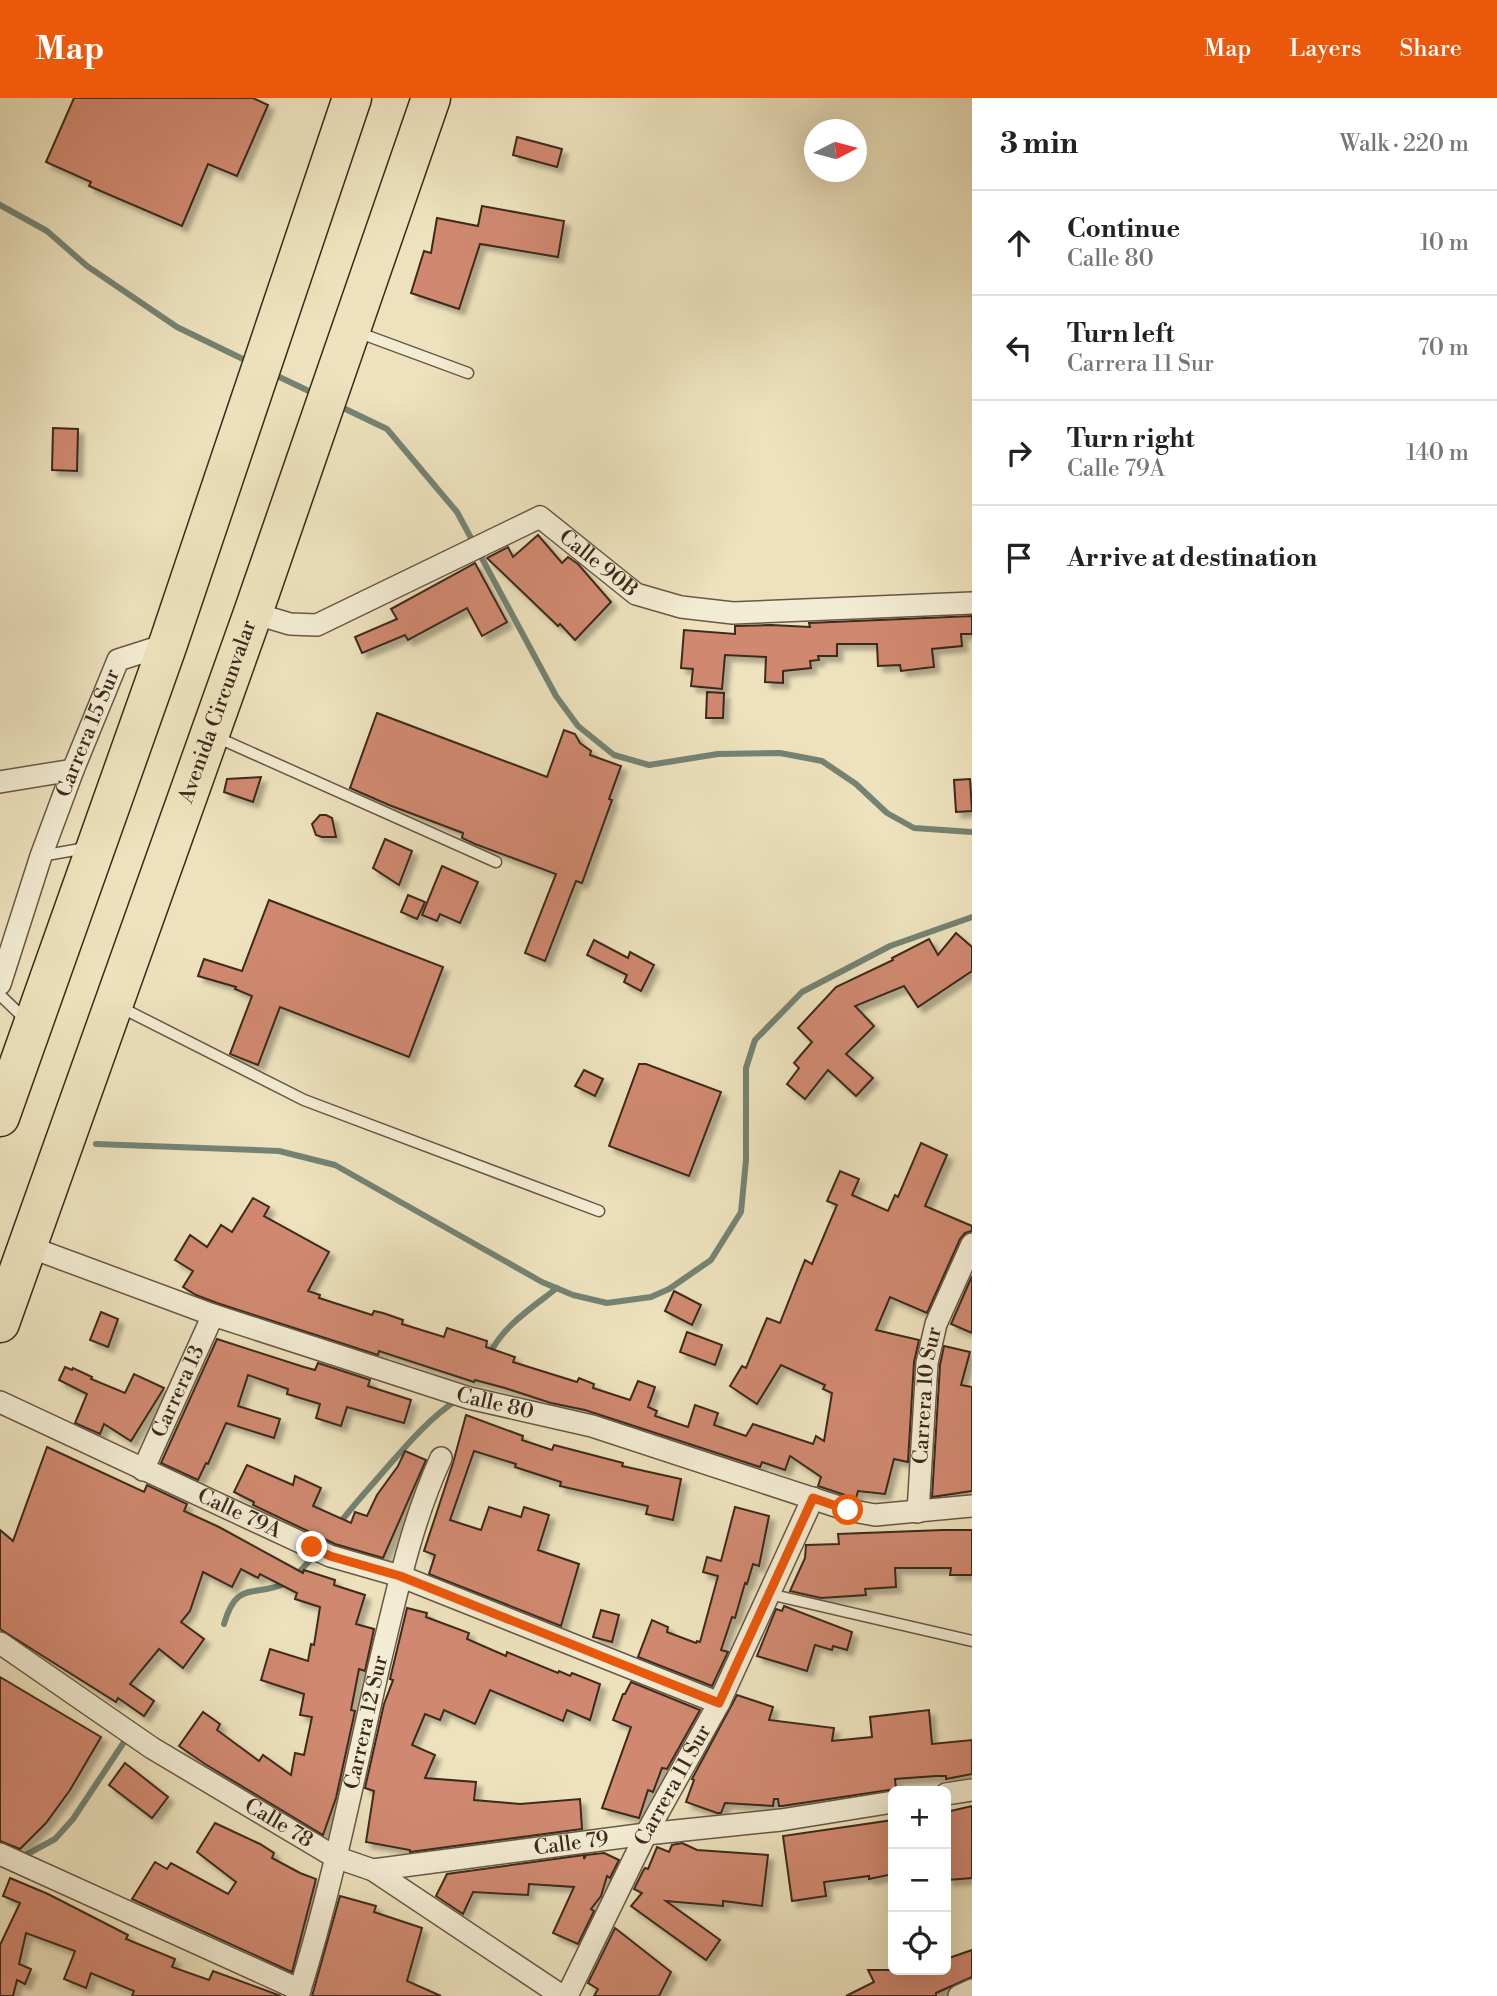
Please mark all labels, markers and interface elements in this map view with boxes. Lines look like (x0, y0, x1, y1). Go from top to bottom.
text: Map (35, 29, 104, 70)
text: Map (1204, 34, 1251, 64)
text: Layers (1289, 34, 1361, 64)
text: Share (1399, 34, 1462, 64)
north arrow (804, 119, 867, 182)
text: 3 min (1000, 125, 1078, 163)
text: Walk · 220 m (1340, 130, 1469, 158)
text: Continue (1067, 213, 1180, 245)
icon: ahead (1000, 224, 1038, 262)
text: 10 m (1420, 229, 1469, 257)
text: Calle 80 (1067, 245, 1154, 273)
text: Turn left (1067, 318, 1175, 350)
icon: left (1000, 329, 1038, 367)
text: 70 m (1418, 334, 1469, 362)
text: Carrera 11 Sur (1067, 350, 1214, 378)
text: Turn right (1067, 423, 1195, 455)
icon: right (1000, 434, 1038, 472)
text: 140 m (1406, 439, 1469, 467)
text: Calle 79A (1067, 455, 1165, 483)
street label: Calle 90B (553, 524, 643, 603)
icon: arrive (1000, 539, 1038, 577)
text: Arrive at destination (1067, 542, 1317, 574)
street label: Avenida Circunvalar (173, 617, 262, 808)
street label: Carrera 15 Sur (51, 665, 126, 801)
street label: Carrera 10 Sur (908, 1324, 948, 1465)
street label: Carrera 13 (146, 1341, 211, 1442)
street label: Calle 80 (452, 1382, 536, 1425)
street label: Calle 79A (193, 1483, 286, 1545)
route start (832, 1494, 863, 1525)
route end (296, 1531, 327, 1562)
street label: Carrera 12 Sur (339, 1653, 394, 1792)
street label: Carrera 11 Sur (629, 1720, 717, 1850)
map controls (888, 1786, 951, 1975)
button: + (888, 1786, 951, 1849)
street label: Calle 78 (239, 1793, 318, 1854)
street label: Calle 79 (532, 1826, 610, 1862)
button: − (888, 1849, 951, 1912)
button: locate (888, 1912, 951, 1975)

